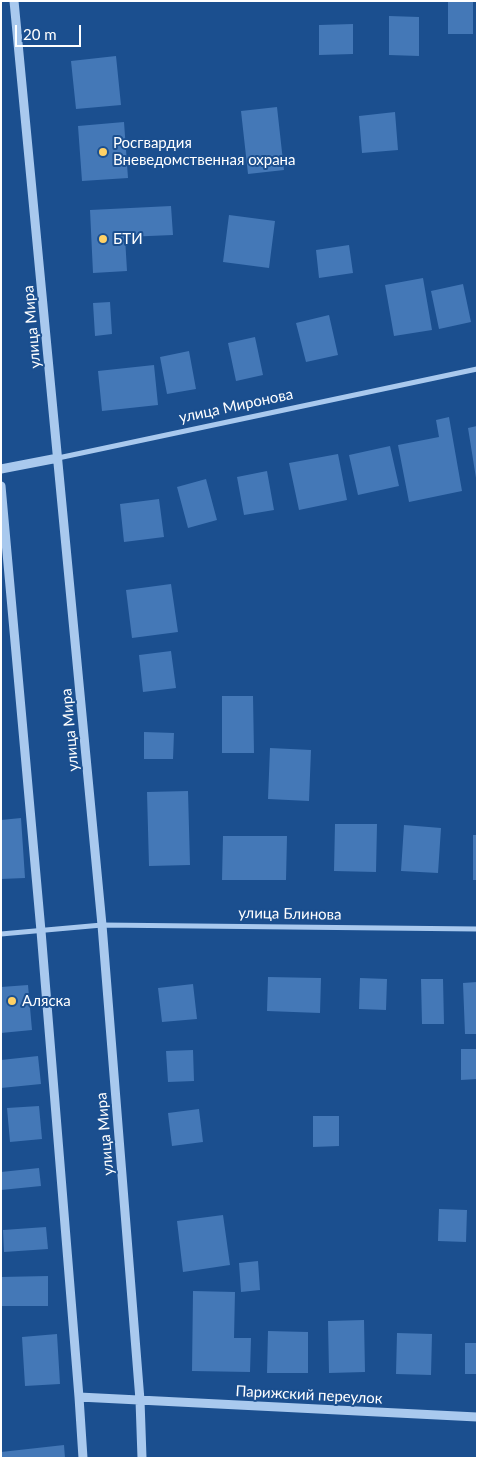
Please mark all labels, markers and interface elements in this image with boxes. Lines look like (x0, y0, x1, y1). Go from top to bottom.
scale bar (18, 15, 84, 47)
text: 20 m (23, 25, 57, 43)
place label: Росгвардия Вневедомственная охрана (113, 134, 296, 169)
marker: Росгвардия Вневедомственная охрана (97, 146, 109, 158)
place label: БТИ (113, 230, 143, 248)
marker: БТИ (97, 233, 109, 245)
street label: улица Мира (19, 285, 45, 369)
street label: улица Миронова (177, 385, 295, 427)
street label: улица Мира (57, 688, 83, 772)
street label: улица Блинова (238, 904, 342, 924)
place label: Аляска (22, 992, 71, 1010)
marker: Аляска (6, 995, 18, 1007)
street label: улица Мира (92, 1092, 118, 1176)
street label: Парижский переулок (235, 1382, 383, 1408)

